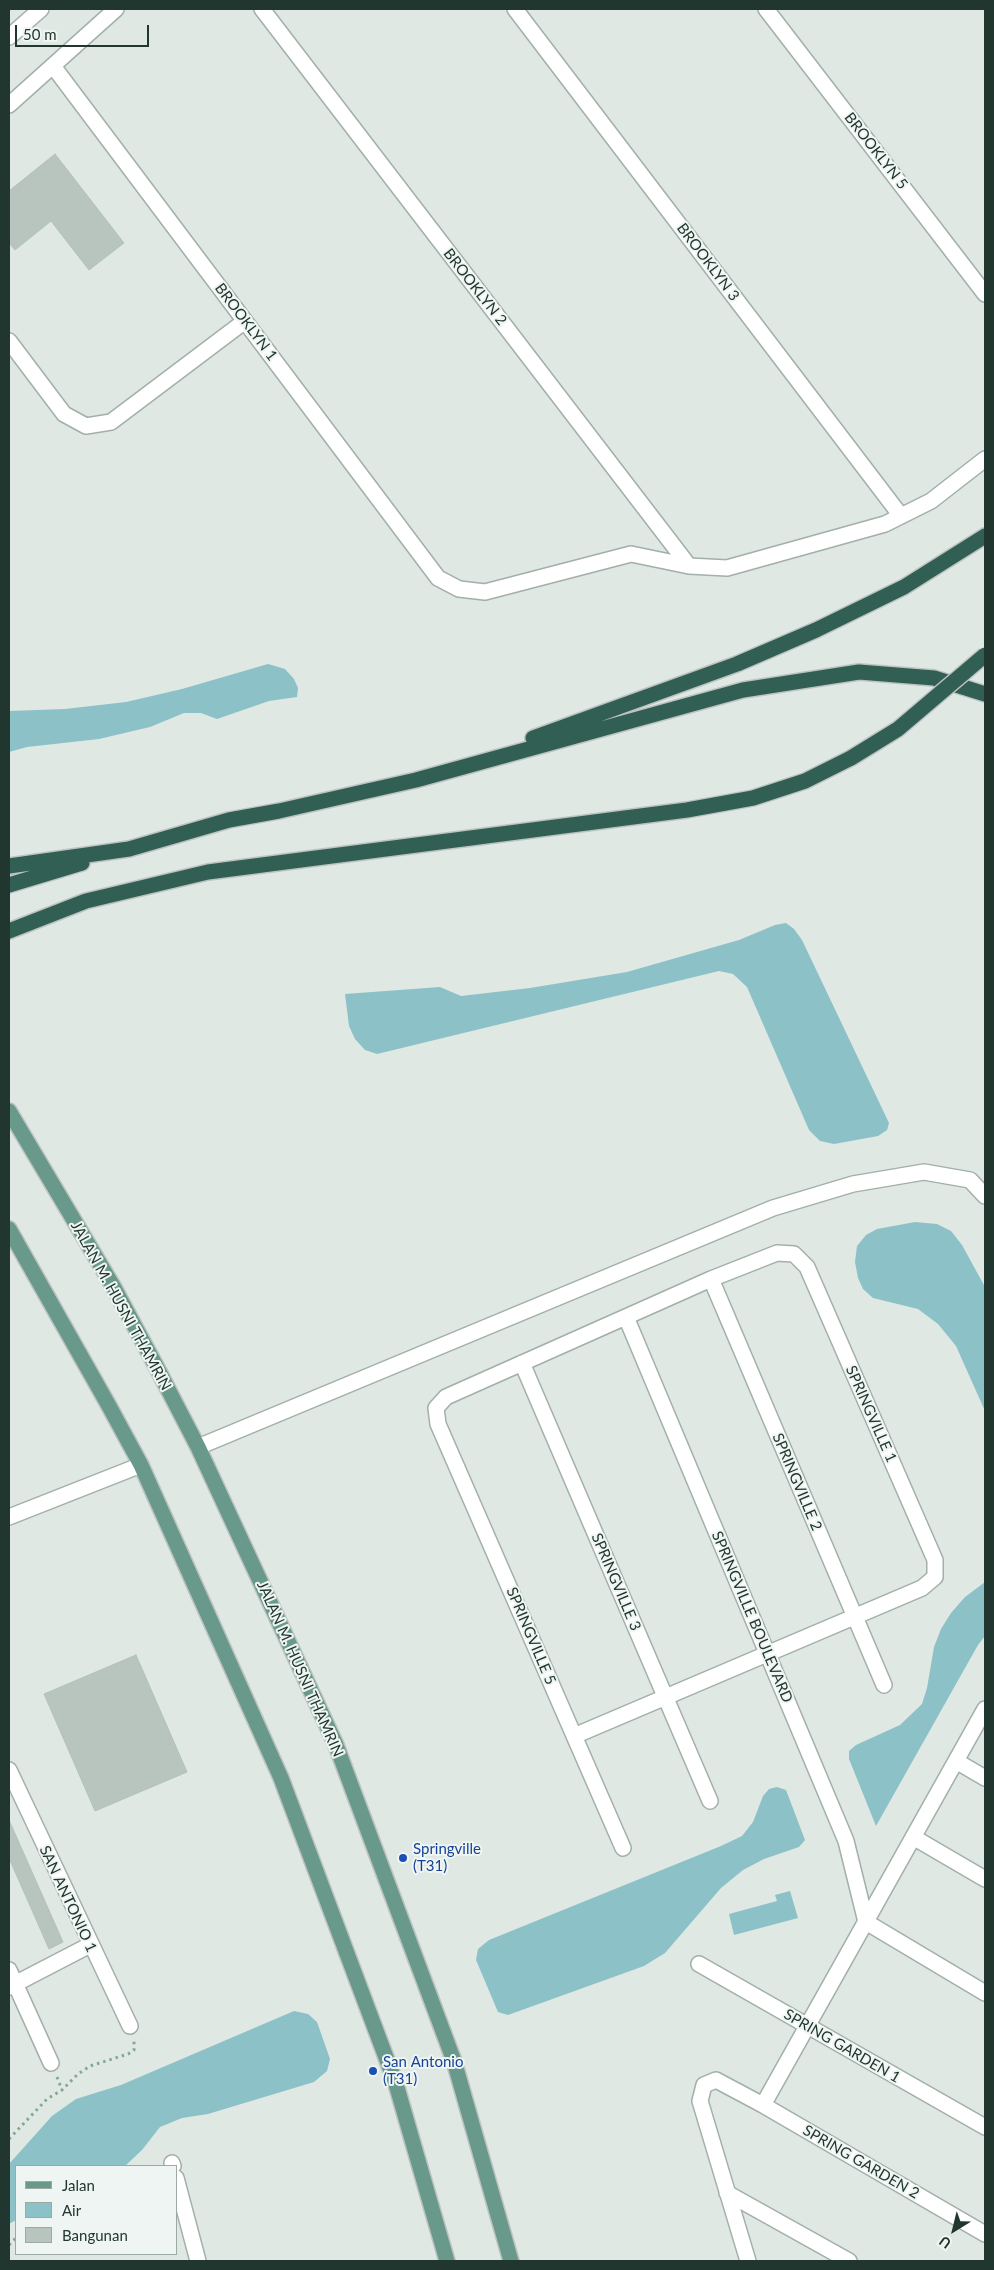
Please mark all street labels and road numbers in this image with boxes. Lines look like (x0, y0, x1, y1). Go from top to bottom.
street label: BROOKLYN 5 (840, 109, 912, 193)
street label: BROOKLYN 3 (673, 220, 743, 304)
street label: BROOKLYN 2 (439, 245, 511, 329)
street label: BROOKLYN 1 (211, 280, 281, 364)
street label: JALAN M. HUSNI THAMRIN (67, 1218, 175, 1394)
street label: SPRINGVILLE 1 (842, 1363, 900, 1465)
street label: SPRINGVILLE 2 (768, 1431, 826, 1533)
street label: SPRINGVILLE BOULEVARD (708, 1529, 796, 1705)
street label: SPRINGVILLE 3 (587, 1531, 645, 1633)
street label: JALAN M. HUSNI THAMRIN (253, 1578, 347, 1760)
street label: SPRINGVILLE 5 (502, 1585, 560, 1687)
street label: SAN ANTONIO 1 (35, 1843, 101, 1955)
street label: SPRING GARDEN 1 (781, 2005, 903, 2087)
street label: SPRING GARDEN 2 (800, 2121, 922, 2203)

